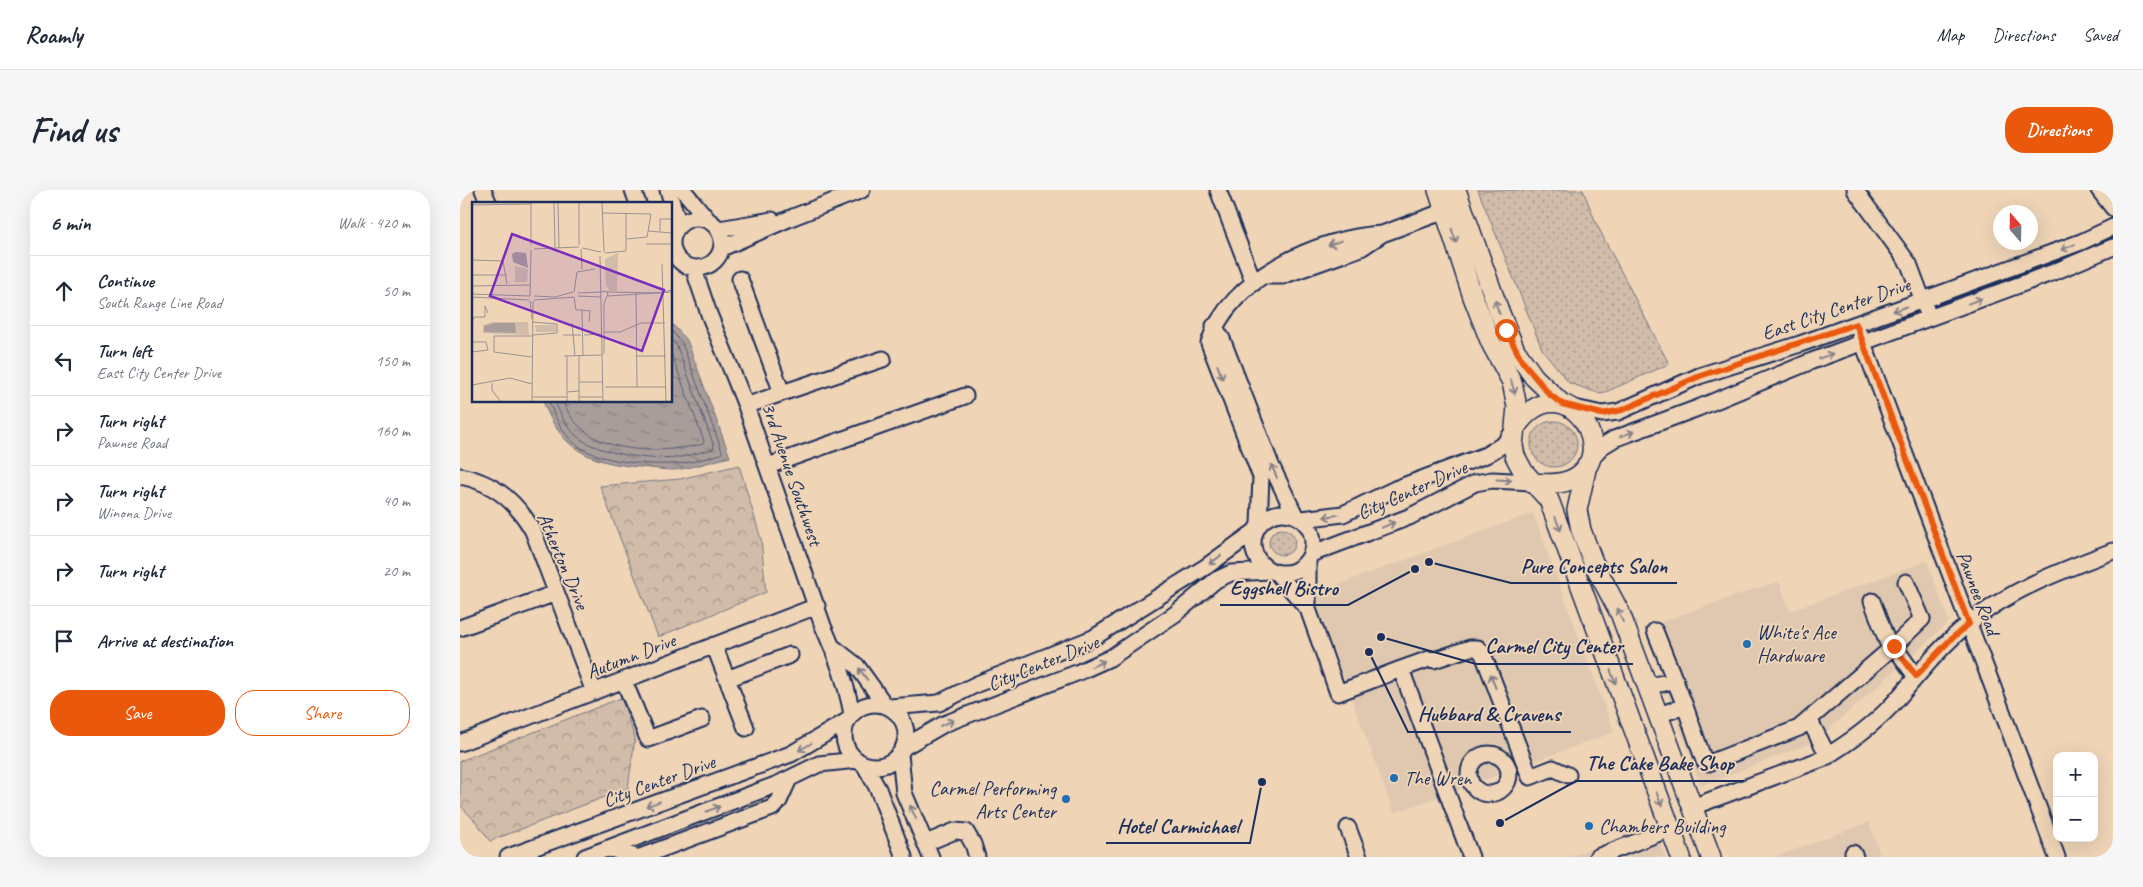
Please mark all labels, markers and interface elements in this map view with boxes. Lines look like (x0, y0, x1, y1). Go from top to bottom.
text: Roamly (25, 20, 82, 50)
text: Map (1937, 24, 1964, 46)
text: Directions (1992, 24, 2055, 46)
text: Saved (2083, 24, 2118, 46)
button: Directions (2005, 107, 2113, 153)
text: Find us (30, 108, 117, 153)
inset map (472, 202, 672, 402)
north arrow (1993, 205, 2038, 250)
text: 6 min (50, 210, 91, 236)
text: Walk · 420 m (338, 213, 410, 233)
one-way arrow (1449, 228, 1459, 244)
one-way arrow (1327, 239, 1343, 248)
one-way arrow (2061, 243, 2076, 252)
text: Continue (97, 269, 154, 293)
street label: East City Center Drive (1759, 271, 1915, 346)
icon: ahead (50, 277, 78, 305)
text: 50 m (383, 281, 410, 301)
text: South Range Line Road (97, 293, 222, 313)
one-way arrow (1967, 296, 1983, 305)
one-way arrow (1492, 300, 1501, 315)
one-way arrow (1892, 305, 1908, 314)
route start (1495, 319, 1518, 342)
text: Turn left (97, 339, 152, 363)
icon: left (50, 347, 78, 375)
text: 150 m (376, 351, 410, 371)
one-way arrow (1817, 351, 1833, 360)
text: East City Center Drive (97, 363, 221, 383)
one-way arrow (1216, 364, 1226, 379)
one-way arrow (1508, 379, 1518, 395)
street label: 3rd Avenue Southwest (756, 399, 829, 551)
text: Turn right (97, 409, 164, 433)
icon: right (50, 417, 78, 445)
text: 160 m (376, 421, 410, 441)
one-way arrow (1619, 429, 1634, 438)
text: Pawnee Road (97, 433, 167, 453)
street label: City Center Drive (1353, 454, 1472, 525)
one-way arrow (1268, 464, 1278, 479)
one-way arrow (1495, 476, 1511, 485)
text: Turn right (97, 479, 164, 503)
icon: right (50, 487, 78, 515)
text: 40 m (383, 491, 410, 511)
text: Winona Drive (97, 503, 171, 523)
street label: Atherton Drive (531, 509, 595, 614)
one-way arrow (1324, 511, 1340, 521)
one-way arrow (1554, 516, 1563, 531)
one-way arrow (1380, 520, 1395, 529)
callout: Pure Concepts Salon (1511, 547, 1677, 583)
street label: Pawnee Road (1951, 548, 2007, 641)
text: Pure Concepts Salon (1521, 553, 1668, 579)
one-way arrow (1208, 555, 1221, 566)
icon: right (50, 557, 78, 585)
text: Turn right (97, 559, 164, 583)
text: 20 m (383, 561, 410, 581)
callout: Eggshell Bistro (1220, 569, 1348, 605)
text: Eggshell Bistro (1230, 575, 1339, 601)
one-way arrow (1615, 608, 1624, 623)
place label: White's Ace Hardware (1757, 620, 1837, 668)
icon: arrive (50, 627, 78, 655)
street label: Autumn Drive (583, 627, 680, 684)
callout: Carmel City Center (1476, 628, 1633, 664)
text: Arrive at destination (97, 629, 233, 653)
street label: City Center Drive (984, 629, 1104, 697)
text: Carmel City Center (1485, 633, 1625, 660)
route end (1883, 635, 1906, 658)
marker: White's Ace Hardware (1741, 638, 1753, 650)
one-way arrow (1090, 659, 1105, 668)
one-way arrow (857, 668, 868, 681)
one-way arrow (1609, 668, 1618, 684)
one-way arrow (1488, 674, 1497, 689)
button: Save (50, 690, 225, 736)
button: Share (235, 690, 410, 736)
callout: Hubbard & Cravens (1408, 696, 1571, 732)
text: Hubbard & Cravens (1418, 701, 1563, 727)
one-way arrow (939, 718, 954, 727)
one-way arrow (798, 742, 812, 752)
callout: The Cake Bake Shop (1576, 745, 1744, 781)
street label: City Center Drive (599, 749, 720, 813)
text: The Cake Bake Shop (1586, 750, 1736, 776)
map controls (2053, 752, 2098, 842)
button: + (2053, 752, 2098, 797)
place label: The Wren (1404, 766, 1472, 791)
marker: The Wren (1388, 772, 1400, 784)
place label: Carmel Performing Arts Center (930, 776, 1058, 824)
one-way arrow (1654, 791, 1664, 806)
marker: Carmel Performing Arts Center (1060, 793, 1072, 805)
button: − (2053, 797, 2098, 842)
one-way arrow (646, 800, 661, 809)
one-way arrow (704, 804, 720, 813)
one-way arrow (907, 805, 917, 820)
callout: Hotel Carmichael (1106, 807, 1250, 843)
text: Hotel Carmichael (1117, 813, 1243, 839)
place label: Chambers Building (1599, 814, 1727, 839)
marker: Chambers Building (1583, 820, 1595, 832)

